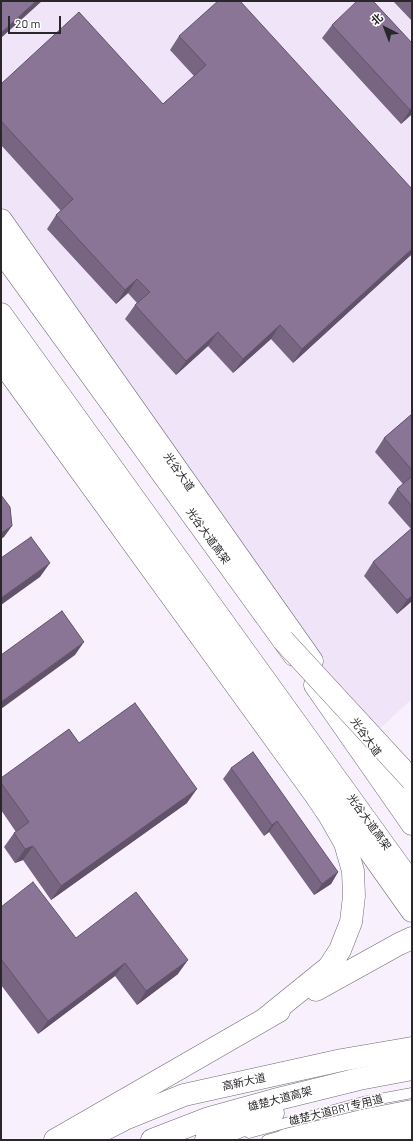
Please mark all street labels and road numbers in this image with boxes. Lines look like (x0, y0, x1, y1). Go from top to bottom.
street label: 光谷大道 (161, 450, 197, 494)
street label: 光谷大道高架 (183, 505, 233, 567)
street label: 光谷大道 (348, 715, 384, 759)
street label: 光谷大道高架 (344, 791, 394, 853)
street label: 高新大道 (221, 1071, 267, 1093)
street label: 雄楚大道高架 (246, 1084, 314, 1114)
street label: 雄楚大道BRT专用道 (287, 1092, 385, 1128)

